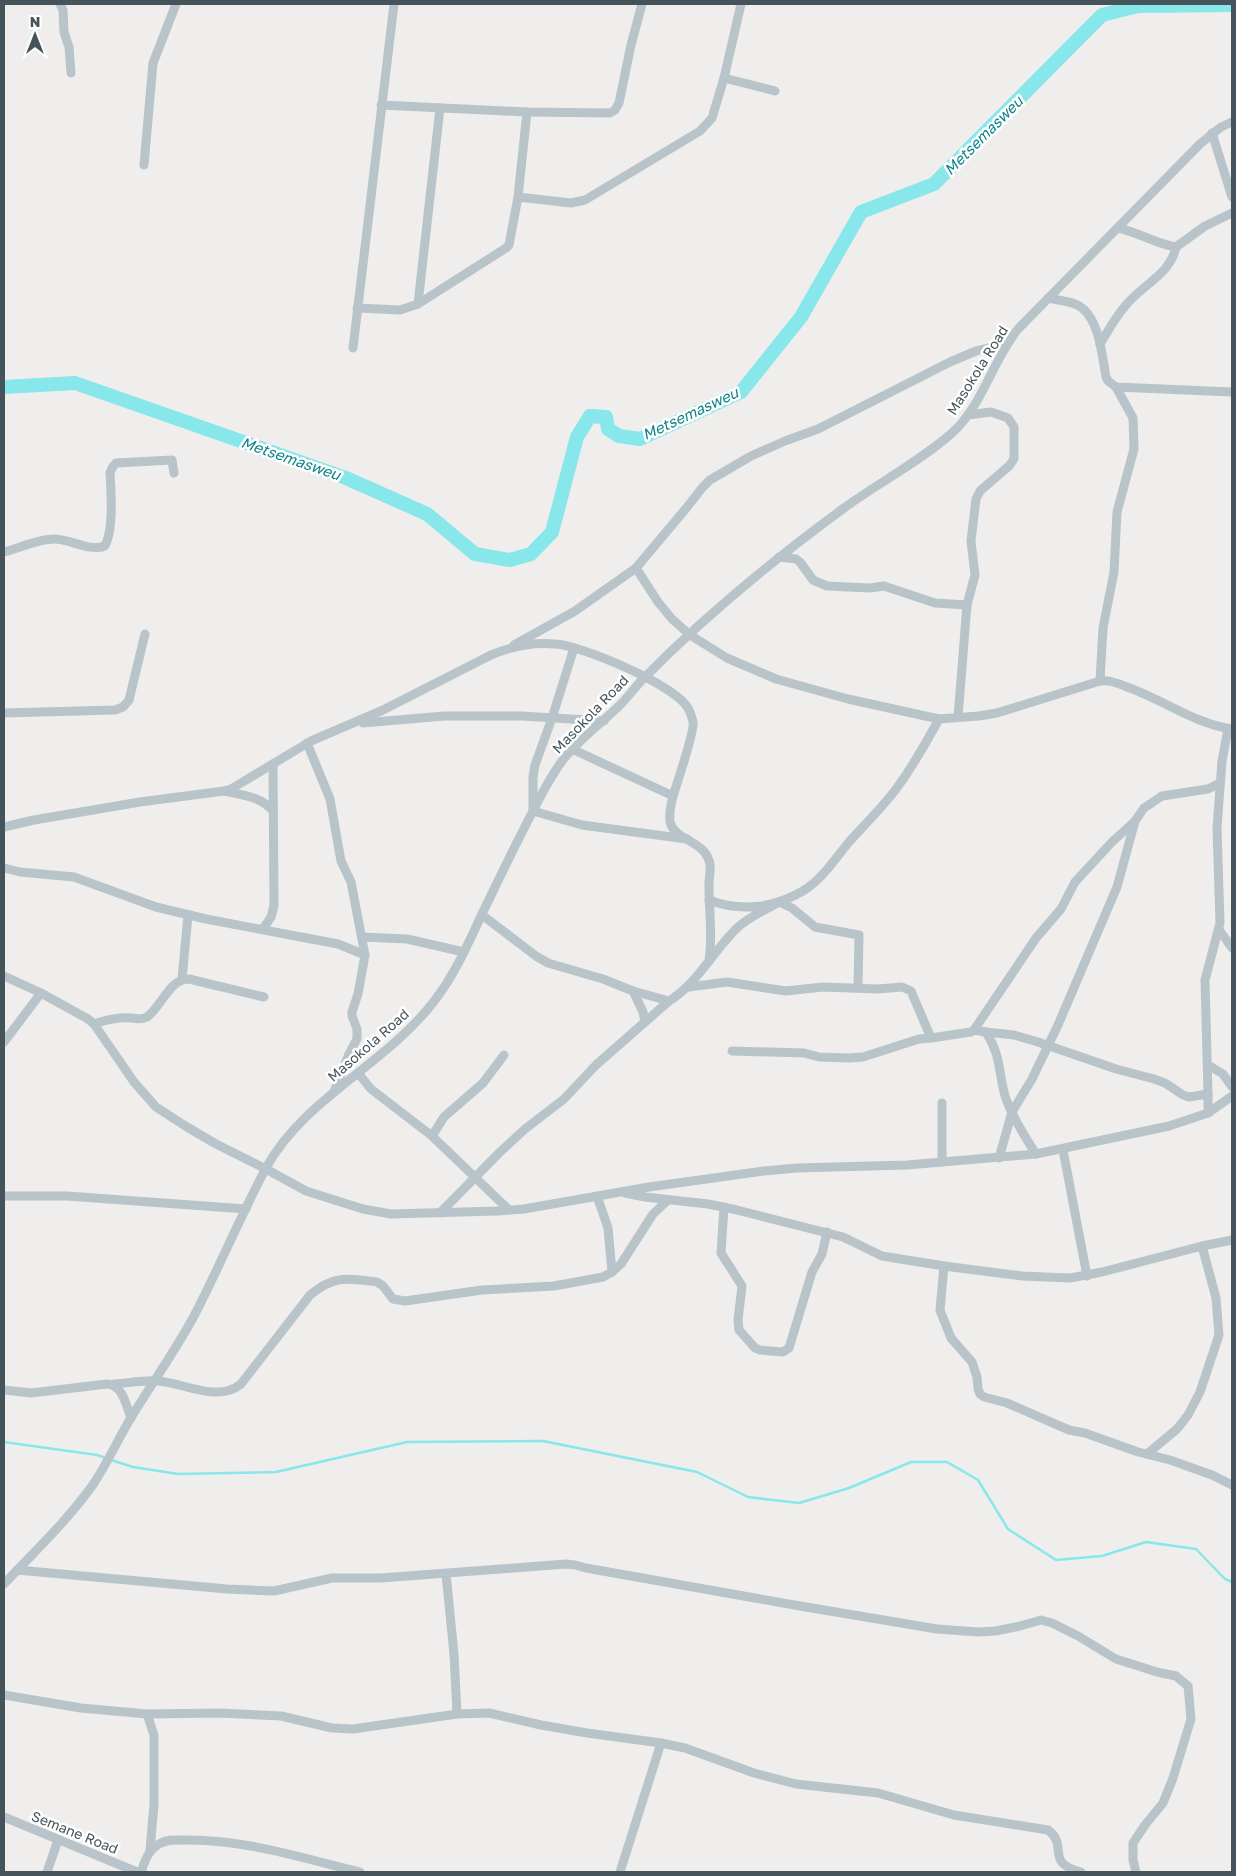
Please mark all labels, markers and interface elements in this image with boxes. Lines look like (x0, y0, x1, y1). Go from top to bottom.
north arrow (10, 10, 60, 60)
text: N (30, 13, 40, 30)
water label: Metsemasweu (940, 91, 1027, 178)
street label: Masokola Road (943, 322, 1011, 418)
water label: Metsemasweu (639, 383, 742, 443)
water label: Metsemasweu (239, 433, 344, 484)
street label: Masokola Road (548, 671, 632, 757)
street label: Masokola Road (324, 1005, 412, 1085)
street label: Semane Road (29, 1807, 121, 1857)

